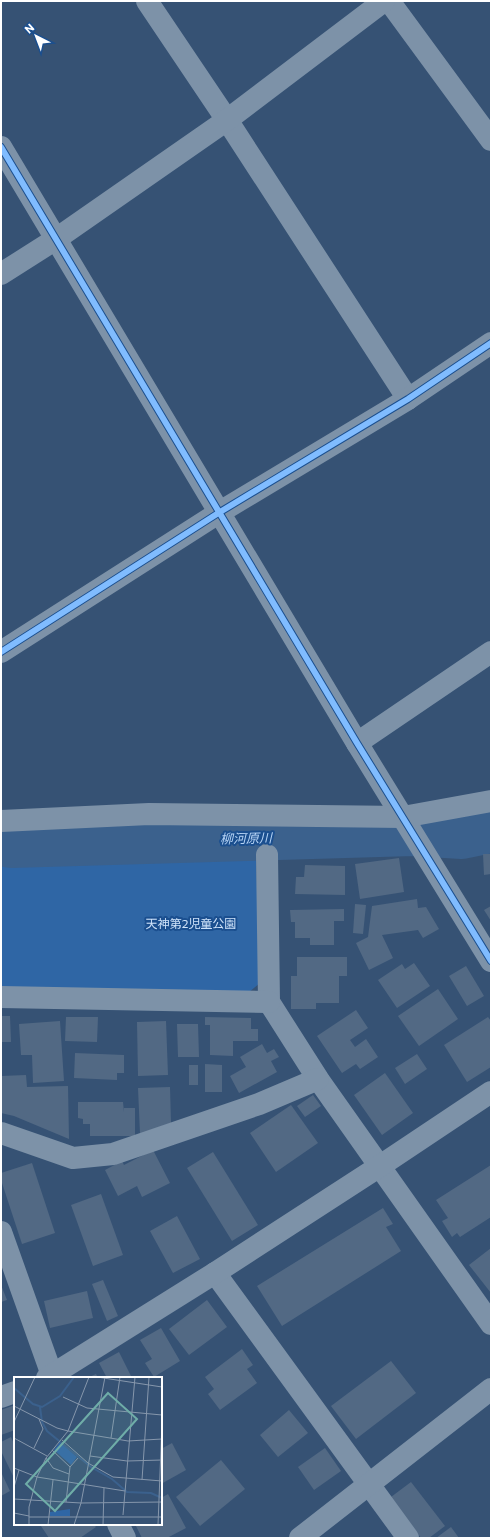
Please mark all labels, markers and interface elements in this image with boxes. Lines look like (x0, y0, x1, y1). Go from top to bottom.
north arrow (16, 16, 56, 56)
text: N (22, 21, 36, 36)
water label: 柳河原川 (220, 830, 274, 846)
park label: 天神第2児童公園 (146, 916, 236, 930)
inset map (14, 1377, 162, 1525)

